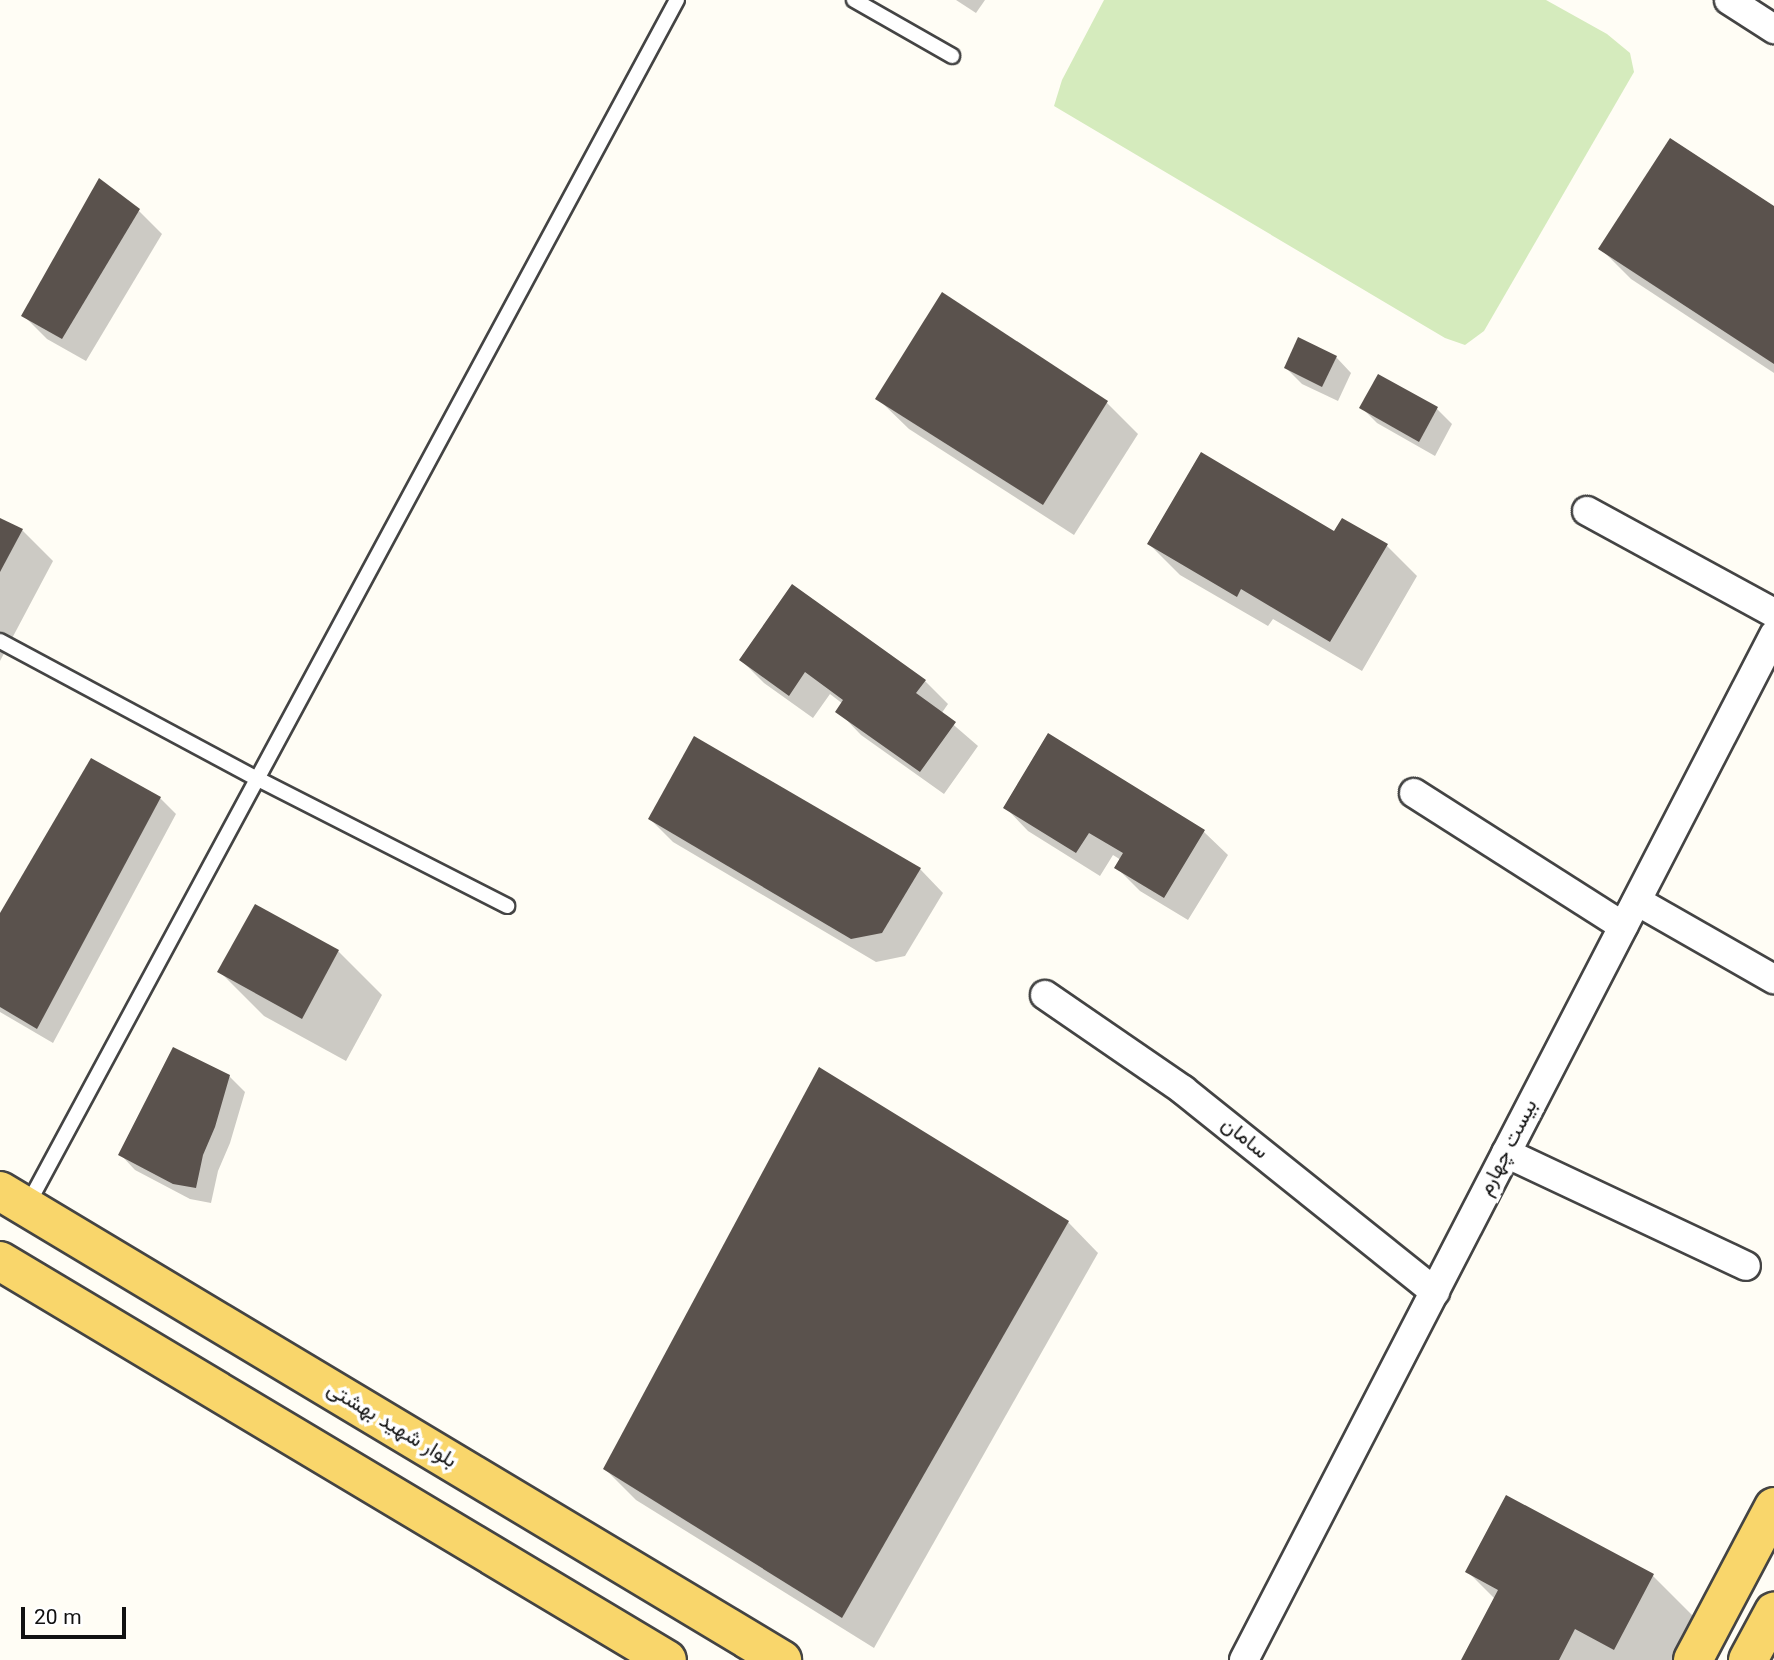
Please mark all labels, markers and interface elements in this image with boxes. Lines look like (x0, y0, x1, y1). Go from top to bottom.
street label: بیست چهارم (1474, 1096, 1544, 1200)
street label: سامان (1215, 1113, 1273, 1165)
street label: بلوار شهید بهشتی (322, 1377, 460, 1475)
scale bar (24, 1594, 130, 1638)
text: 20 m (34, 1602, 82, 1635)

